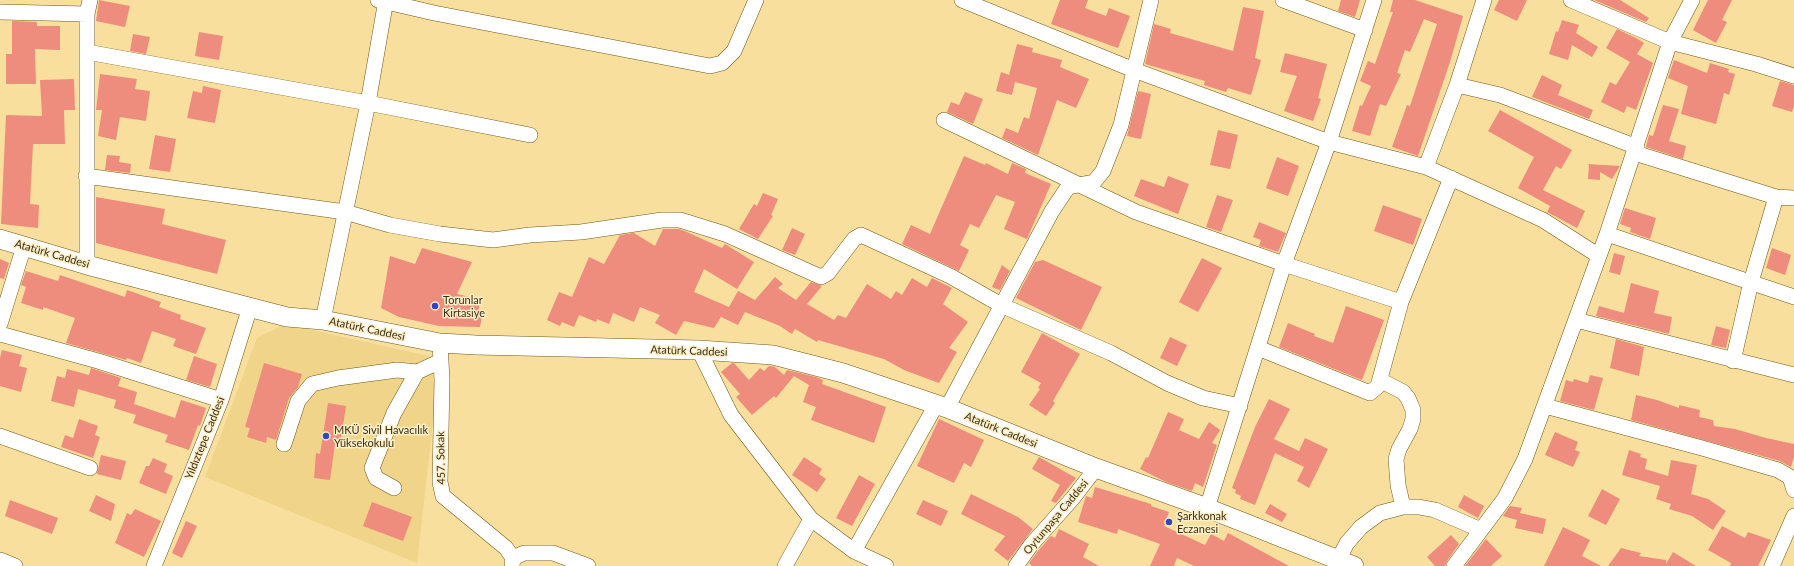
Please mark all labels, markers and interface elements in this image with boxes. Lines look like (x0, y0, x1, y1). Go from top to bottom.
street label: Atatürk Caddesi (13, 237, 91, 271)
place label: Torunlar Kirtasiye (443, 293, 485, 319)
marker: Torunlar Kirtasiye (430, 301, 440, 311)
street label: Atatürk Caddesi (328, 315, 406, 343)
street label: Atatürk Caddesi (650, 343, 728, 359)
street label: Yıldıztepe Caddesi (182, 395, 228, 481)
street label: Atatürk Caddesi (963, 409, 1039, 451)
place label: MKÜ Sivil Havacılık Yüksekokulu (334, 423, 428, 449)
marker: MKÜ Sivil Havacılık Yüksekokulu (321, 431, 331, 441)
street label: 457. Sokak (434, 431, 448, 485)
street label: Oytunpaşa Caddesi (1021, 477, 1091, 557)
place label: Şarkkonak Eczanesi (1177, 509, 1227, 535)
marker: Şarkkonak Eczanesi (1164, 517, 1174, 527)

